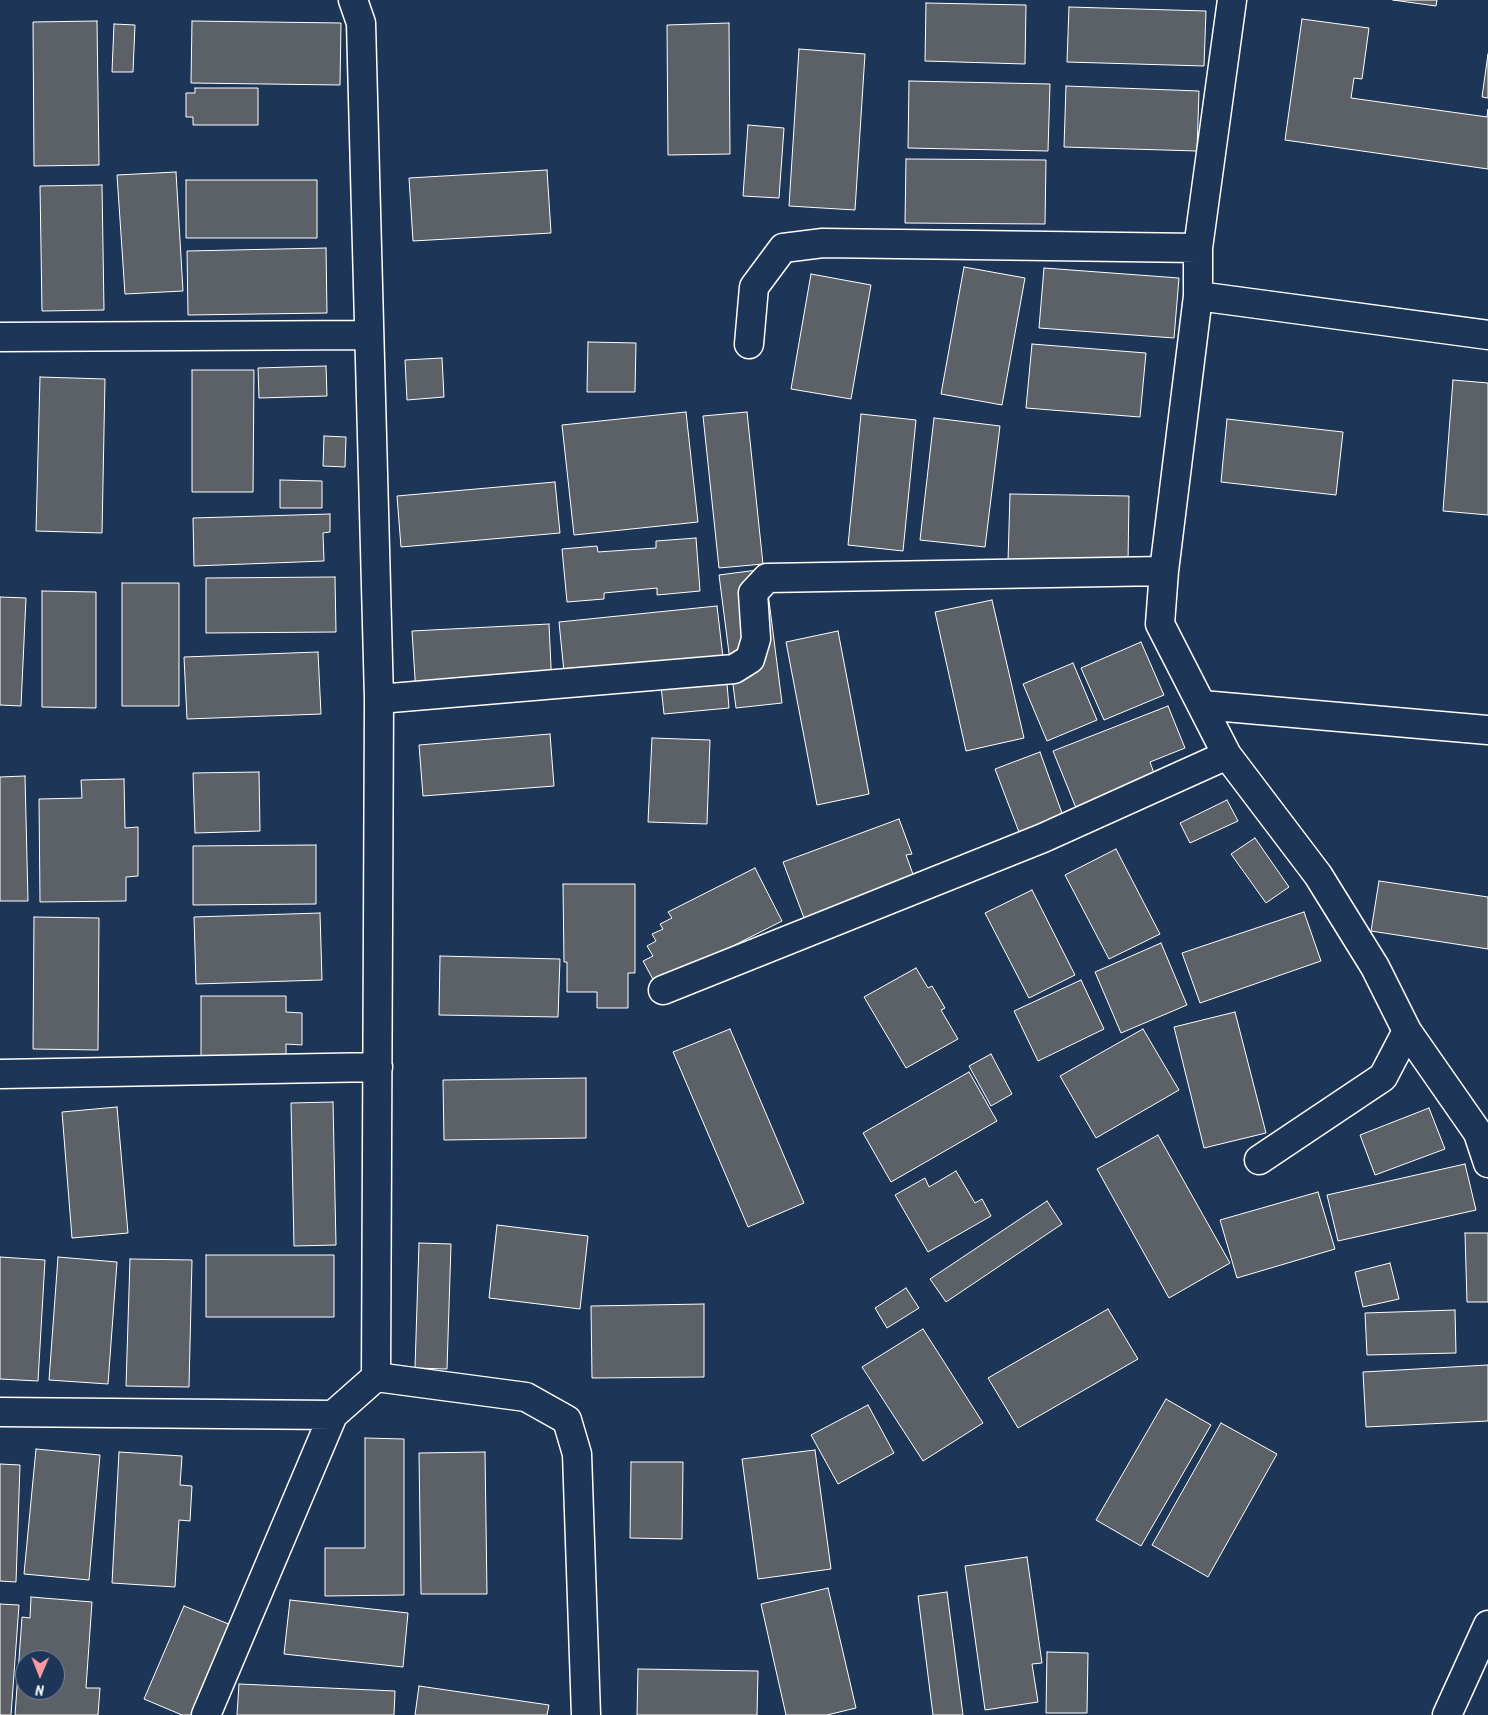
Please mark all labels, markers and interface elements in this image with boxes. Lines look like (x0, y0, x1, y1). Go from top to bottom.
north arrow (15, 1650, 65, 1700)
text: N (35, 1678, 44, 1700)

